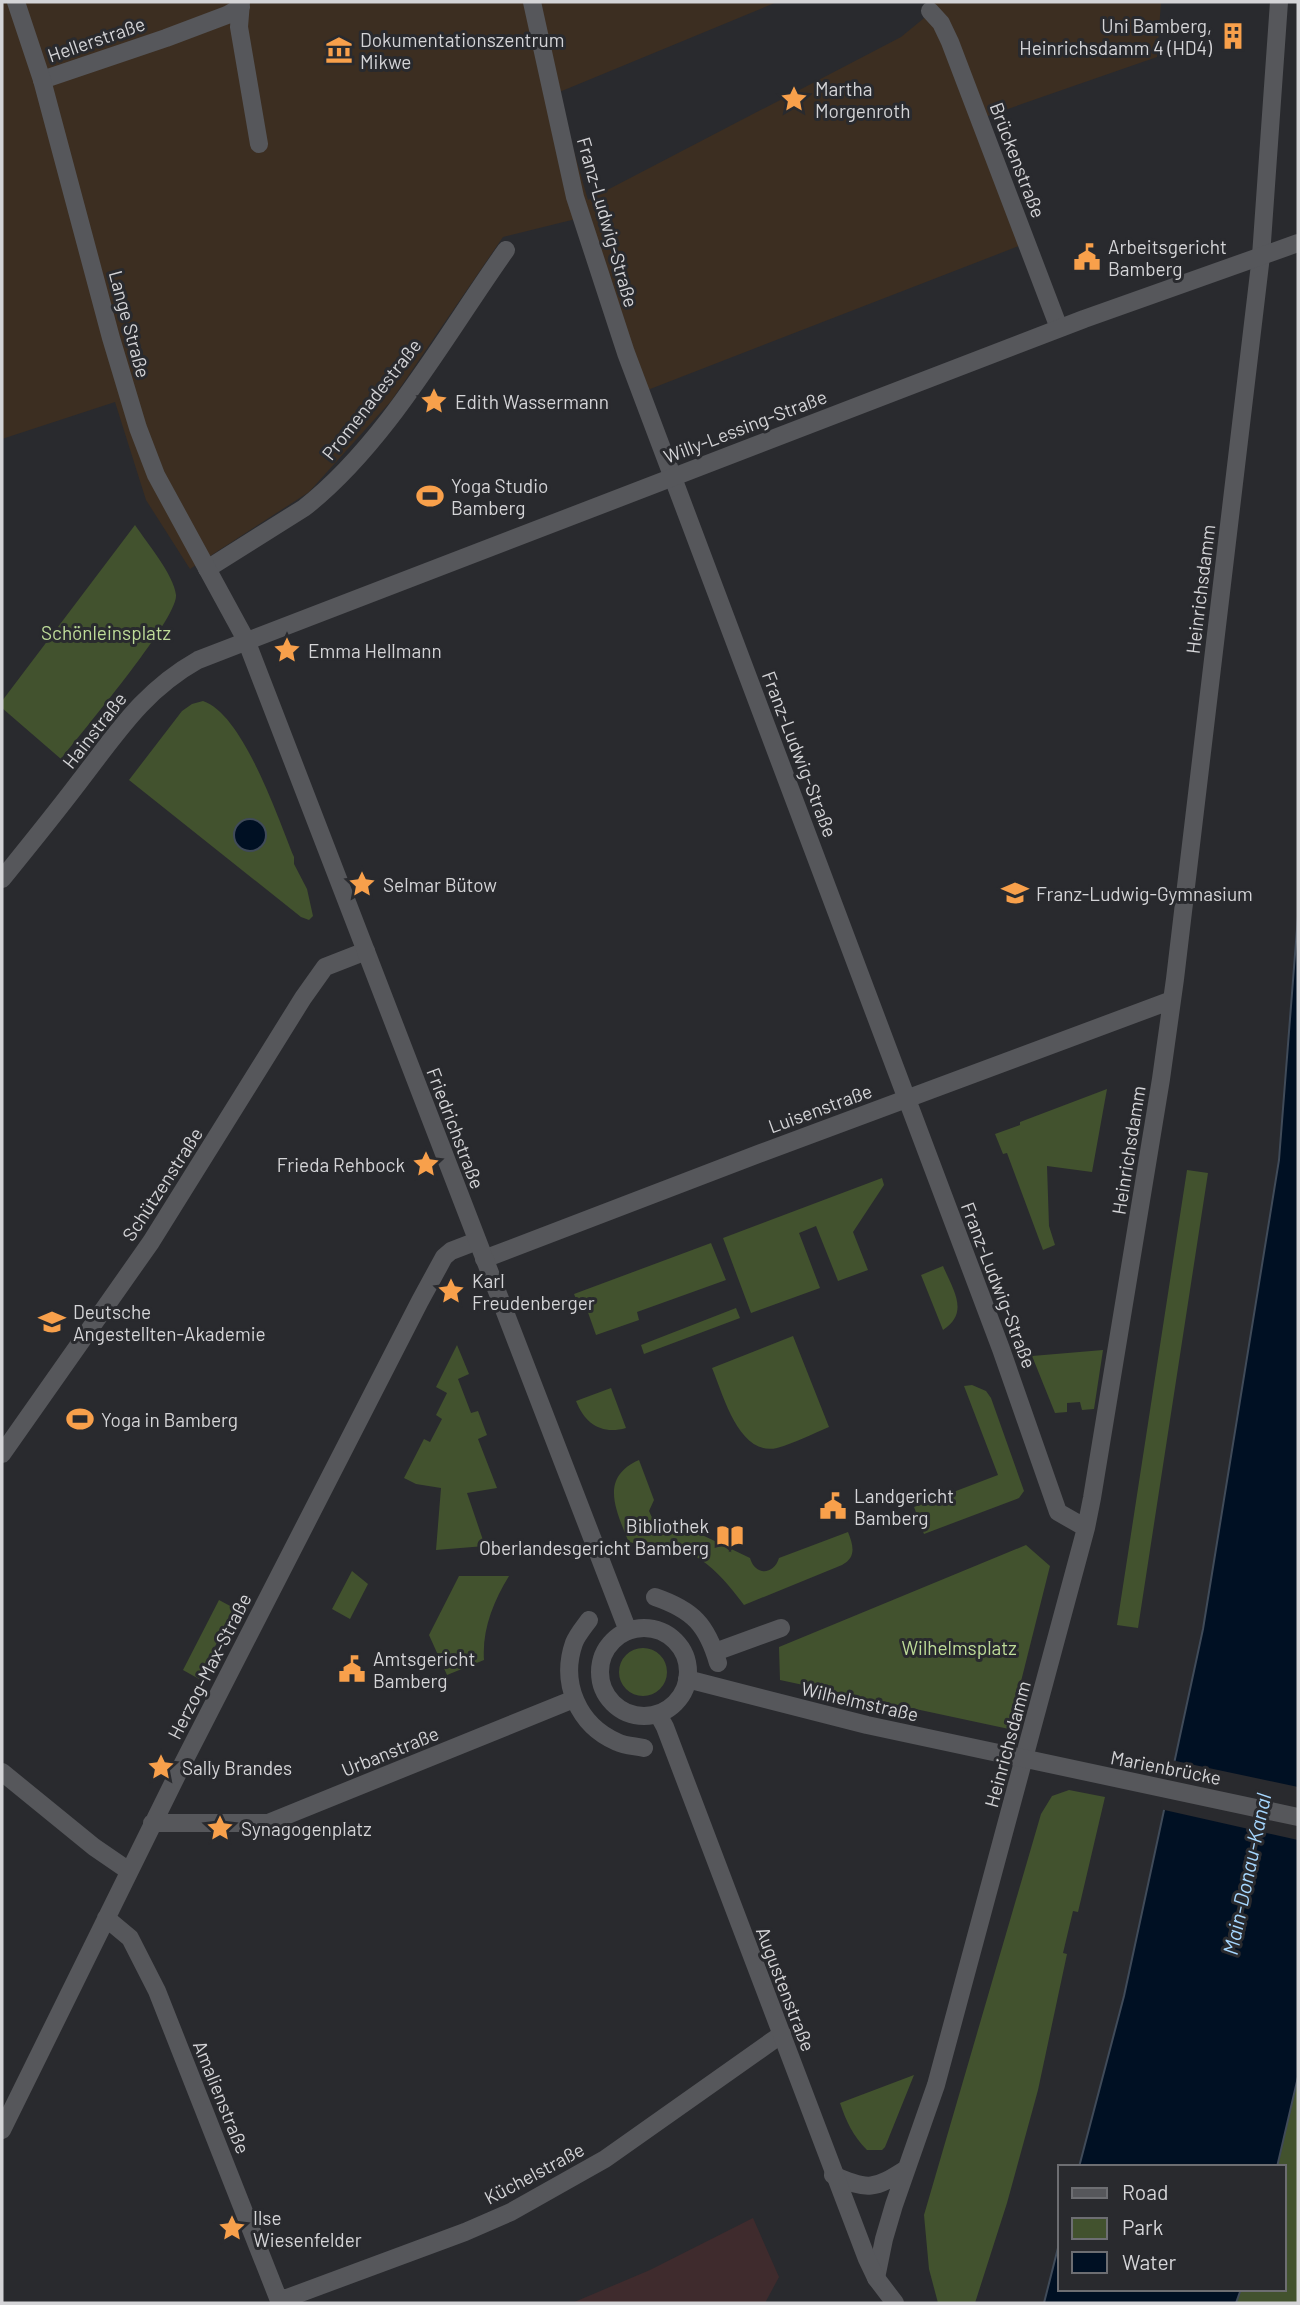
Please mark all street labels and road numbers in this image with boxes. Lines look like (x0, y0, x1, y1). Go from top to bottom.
street label: Hellerstraße (44, 12, 148, 66)
street label: Brückenstraße (985, 99, 1051, 221)
street label: Franz-Ludwig-Straße (573, 134, 643, 310)
street label: Lange Straße (105, 268, 155, 380)
street label: Promenadestraße (316, 334, 426, 464)
street label: Willy-Lessing-Straße (660, 384, 830, 468)
street label: Heinrichsdamm (1181, 523, 1219, 655)
street label: Franz-Ludwig-Straße (758, 668, 842, 840)
street label: Hainstraße (57, 687, 131, 773)
street label: Friedrichstraße (422, 1064, 490, 1192)
street label: Luisenstraße (765, 1079, 875, 1137)
street label: Heinrichsdamm (1106, 1084, 1150, 1216)
street label: Schützenstraße (117, 1123, 207, 1245)
street label: Franz-Ludwig-Straße (957, 1199, 1041, 1371)
street label: Herzog-Max-Straße (162, 1589, 256, 1743)
street label: Wilhelmstraße (799, 1676, 921, 1726)
street label: Heinrichsdamm (979, 1678, 1035, 1810)
street label: Urbanstraße (338, 1721, 442, 1781)
street label: Marienbrücke (1109, 1745, 1223, 1789)
street label: Augustenstraße (752, 1923, 820, 2055)
street label: Amalienstraße (189, 2037, 255, 2157)
street label: Küchelstraße (480, 2137, 588, 2209)

